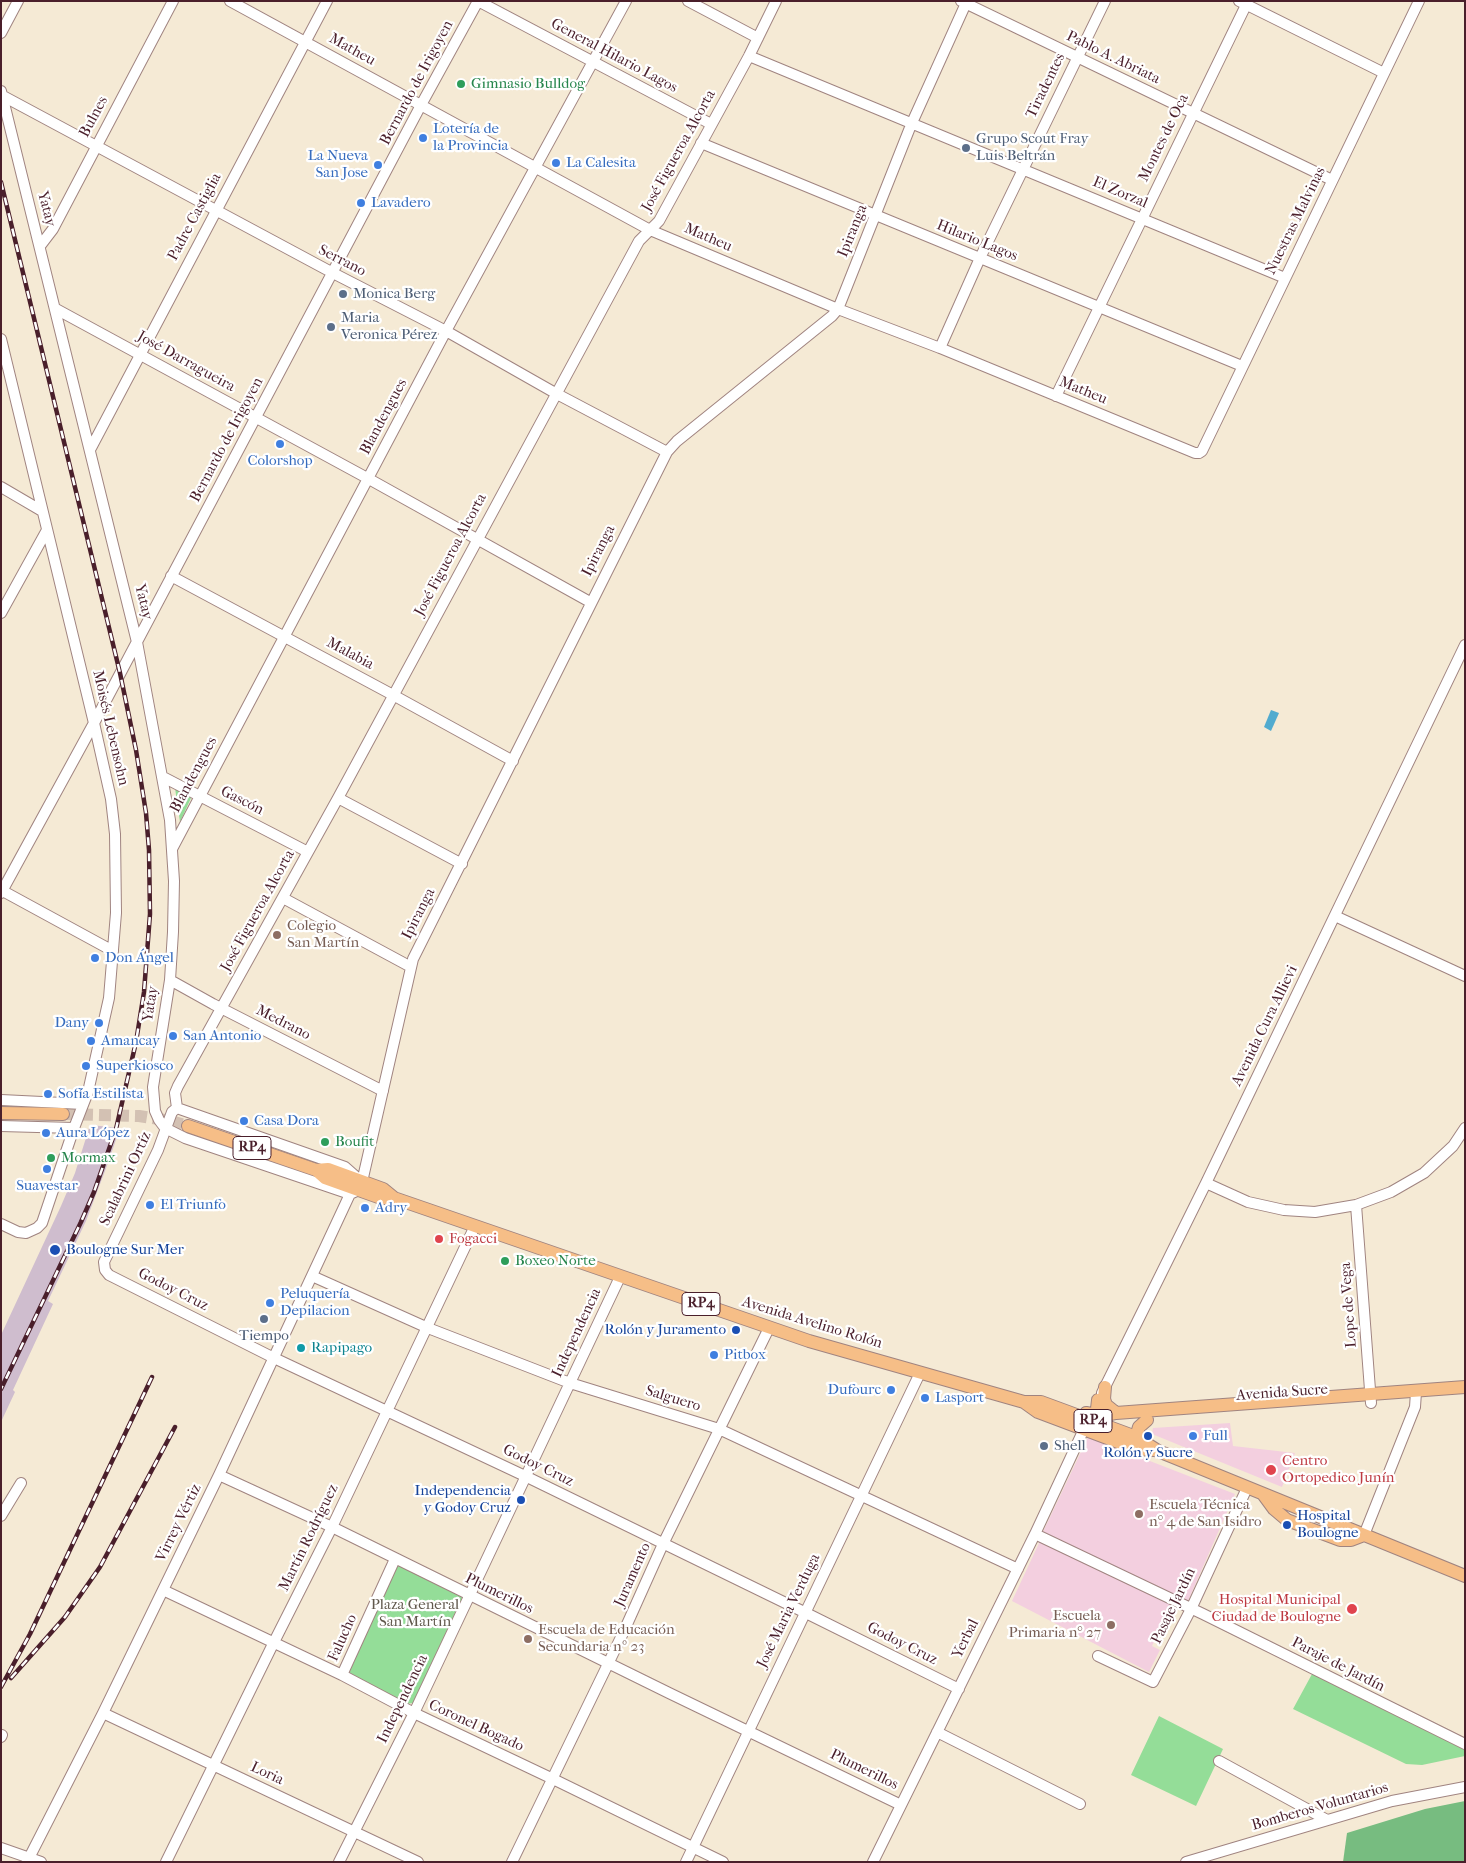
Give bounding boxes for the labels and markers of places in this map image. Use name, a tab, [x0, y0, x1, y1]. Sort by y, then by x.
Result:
place label: Gimnasio Bulldog	[471, 75, 585, 93]
marker: Gimnasio Bulldog	[455, 78, 467, 90]
place label: Lotería de la Provincia	[433, 120, 509, 155]
place label: Grupo Scout Fray Luis Beltrán	[976, 130, 1088, 165]
marker: Lotería de la Provincia	[417, 132, 429, 144]
marker: Grupo Scout Fray Luis Beltrán	[960, 142, 972, 154]
place label: La Nueva San Jose	[308, 147, 368, 182]
place label: La Calesita	[566, 154, 636, 172]
marker: La Calesita	[550, 157, 562, 169]
marker: La Nueva San Jose	[372, 159, 384, 171]
place label: Lavadero	[371, 194, 431, 212]
marker: Lavadero	[355, 197, 367, 209]
place label: Monica Berg	[353, 285, 435, 303]
marker: Monica Berg	[337, 288, 349, 300]
place label: Maria Veronica Pérez	[341, 309, 437, 344]
marker: Maria Veronica Pérez	[325, 321, 337, 333]
marker: Colorshop	[274, 438, 286, 450]
place label: Colorshop	[247, 452, 313, 470]
place label: Colegio San Martín	[287, 917, 359, 952]
marker: Colegio San Martín	[271, 929, 283, 941]
place label: Don Ángel	[105, 949, 174, 967]
marker: Don Ángel	[89, 952, 101, 964]
place label: Dany	[54, 1014, 89, 1032]
marker: Dany	[93, 1017, 105, 1029]
place label: San Antonio	[183, 1027, 261, 1045]
marker: San Antonio	[167, 1030, 179, 1042]
place label: Amancay	[101, 1032, 160, 1050]
marker: Amancay	[85, 1035, 97, 1047]
place label: Superkiosco	[96, 1057, 173, 1075]
marker: Superkiosco	[80, 1060, 92, 1072]
place label: Sofía Estilista	[58, 1085, 144, 1103]
marker: Sofía Estilista	[42, 1088, 54, 1100]
place label: Casa Dora	[254, 1112, 319, 1130]
marker: Casa Dora	[238, 1115, 250, 1127]
place label: Aura López	[56, 1124, 130, 1142]
marker: Aura López	[40, 1127, 52, 1139]
place label: Boufit	[335, 1133, 374, 1151]
marker: Boufit	[319, 1136, 331, 1148]
place label: Mormax	[61, 1149, 116, 1167]
marker: Mormax	[45, 1152, 57, 1164]
marker: Suavestar	[41, 1163, 53, 1175]
place label: Suavestar	[16, 1177, 78, 1195]
place label: El Triunfo	[160, 1196, 226, 1214]
marker: El Triunfo	[144, 1199, 156, 1211]
place label: Adry	[375, 1199, 407, 1217]
marker: Adry	[359, 1202, 371, 1214]
place label: Fogacci	[449, 1230, 497, 1248]
marker: Fogacci	[433, 1233, 445, 1245]
place label: Boulogne Sur Mer	[66, 1241, 184, 1259]
marker: Boulogne Sur Mer	[48, 1243, 62, 1257]
place label: Boxeo Norte	[515, 1252, 596, 1270]
marker: Boxeo Norte	[499, 1255, 511, 1267]
place label: Peluquería Depilacion	[280, 1285, 350, 1320]
marker: Peluquería Depilacion	[264, 1297, 276, 1309]
marker: Tiempo	[258, 1313, 270, 1325]
place label: Rolón y Juramento	[605, 1321, 726, 1339]
marker: Rolón y Juramento	[730, 1324, 742, 1336]
place label: Tiempo	[239, 1327, 289, 1345]
place label: Rapipago	[311, 1339, 372, 1357]
marker: Rapipago	[295, 1342, 307, 1354]
place label: Pitbox	[724, 1346, 766, 1364]
marker: Pitbox	[708, 1349, 720, 1361]
place label: Dufourc	[827, 1381, 881, 1399]
marker: Dufourc	[885, 1384, 897, 1396]
place label: Lasport	[935, 1389, 984, 1407]
marker: Lasport	[919, 1392, 931, 1404]
place label: Full	[1203, 1427, 1228, 1445]
marker: Rolón y Sucre	[1142, 1430, 1154, 1442]
marker: Full	[1187, 1430, 1199, 1442]
place label: Shell	[1054, 1437, 1086, 1455]
marker: Shell	[1038, 1440, 1050, 1452]
place label: Rolón y Sucre	[1103, 1444, 1193, 1462]
place label: Centro Ortopedico Junín	[1282, 1452, 1395, 1487]
marker: Centro Ortopedico Junín	[1264, 1463, 1278, 1477]
place label: Independencia y Godoy Cruz	[415, 1482, 511, 1517]
marker: Independencia y Godoy Cruz	[515, 1494, 527, 1506]
place label: Escuela Técnica n° 4 de San Isidro	[1149, 1496, 1262, 1531]
place label: Hospital Boulogne	[1297, 1507, 1359, 1542]
marker: Escuela Técnica n° 4 de San Isidro	[1133, 1508, 1145, 1520]
marker: Hospital Boulogne	[1281, 1519, 1293, 1531]
place label: Hospital Municipal Ciudad de Boulogne	[1211, 1591, 1341, 1626]
marker: Hospital Municipal Ciudad de Boulogne	[1345, 1602, 1359, 1616]
place label: Escuela Primaria n° 27	[1008, 1607, 1101, 1642]
marker: Escuela Primaria n° 27	[1105, 1619, 1117, 1631]
place label: Escuela de Educación Secundaria nº 23	[538, 1621, 675, 1656]
marker: Escuela de Educación Secundaria nº 23	[522, 1633, 534, 1645]

